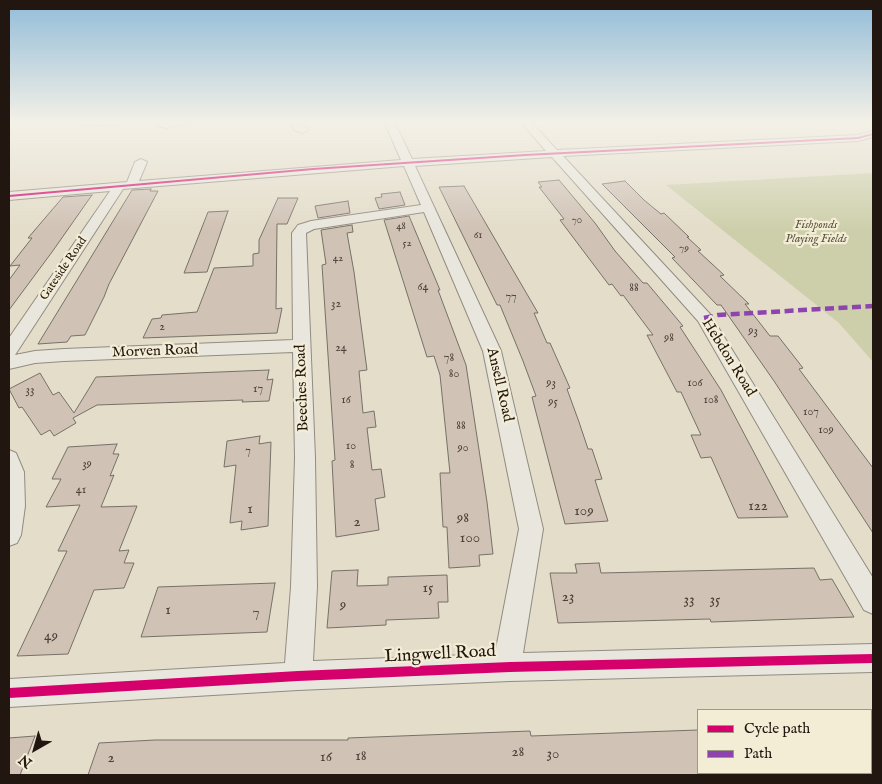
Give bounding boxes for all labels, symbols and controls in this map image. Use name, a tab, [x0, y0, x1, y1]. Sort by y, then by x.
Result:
house number: 70	[572, 214, 582, 228]
park label: Fishponds Playing Fields	[785, 219, 847, 247]
house number: 48	[396, 220, 406, 234]
house number: 61	[474, 229, 482, 243]
street label: Gateside Road	[38, 235, 90, 303]
house number: 52	[402, 237, 412, 251]
house number: 79	[679, 242, 689, 256]
house number: 42	[333, 252, 343, 266]
house number: 64	[418, 281, 428, 295]
house number: 88	[629, 282, 639, 296]
house number: 77	[505, 291, 517, 305]
house number: 32	[331, 298, 341, 312]
street label: Hebdon Road	[697, 316, 759, 400]
house number: 2	[159, 321, 165, 335]
house number: 93	[748, 325, 758, 339]
house number: 98	[664, 332, 674, 346]
street label: Morven Road	[112, 342, 198, 362]
house number: 24	[335, 342, 347, 356]
street label: Beeches Road	[292, 344, 314, 432]
street label: Ansell Road	[482, 346, 516, 424]
house number: 78	[444, 352, 454, 366]
house number: 80	[449, 368, 459, 382]
house number: 93	[546, 377, 556, 391]
house number: 106	[687, 377, 703, 391]
house number: 17	[253, 383, 263, 397]
house number: 33	[26, 384, 34, 398]
house number: 16	[341, 394, 351, 408]
house number: 108	[703, 394, 719, 408]
house number: 95	[548, 396, 558, 410]
house number: 107	[803, 406, 819, 420]
house number: 88	[456, 420, 466, 434]
house number: 109	[818, 424, 834, 438]
house number: 10	[346, 440, 356, 454]
house number: 90	[457, 442, 469, 456]
house number: 7	[245, 445, 251, 459]
house number: 39	[82, 458, 92, 472]
house number: 8	[350, 459, 354, 473]
house number: 41	[76, 484, 86, 498]
house number: 122	[748, 498, 768, 516]
house number: 1	[247, 501, 253, 519]
house number: 109	[574, 503, 594, 521]
house number: 98	[457, 510, 469, 528]
house number: 2	[353, 514, 361, 532]
house number: 100	[460, 530, 480, 548]
house number: 15	[422, 580, 434, 598]
house number: 23	[562, 589, 574, 607]
house number: 33	[683, 592, 695, 610]
house number: 35	[709, 592, 721, 610]
house number: 9	[340, 597, 346, 615]
house number: 1	[165, 602, 171, 620]
house number: 7	[252, 604, 260, 622]
house number: 49	[44, 628, 58, 646]
street label: Lingwell Road	[384, 641, 496, 669]
legend	[697, 709, 872, 774]
text: Cycle path	[744, 719, 810, 738]
north arrow	[10, 724, 60, 774]
house number: 28	[512, 744, 524, 762]
text: Path	[744, 744, 772, 763]
house number: 30	[547, 746, 559, 764]
house number: 18	[355, 748, 367, 766]
house number: 16	[320, 749, 332, 767]
text: N	[15, 750, 36, 772]
house number: 2	[107, 750, 115, 768]

